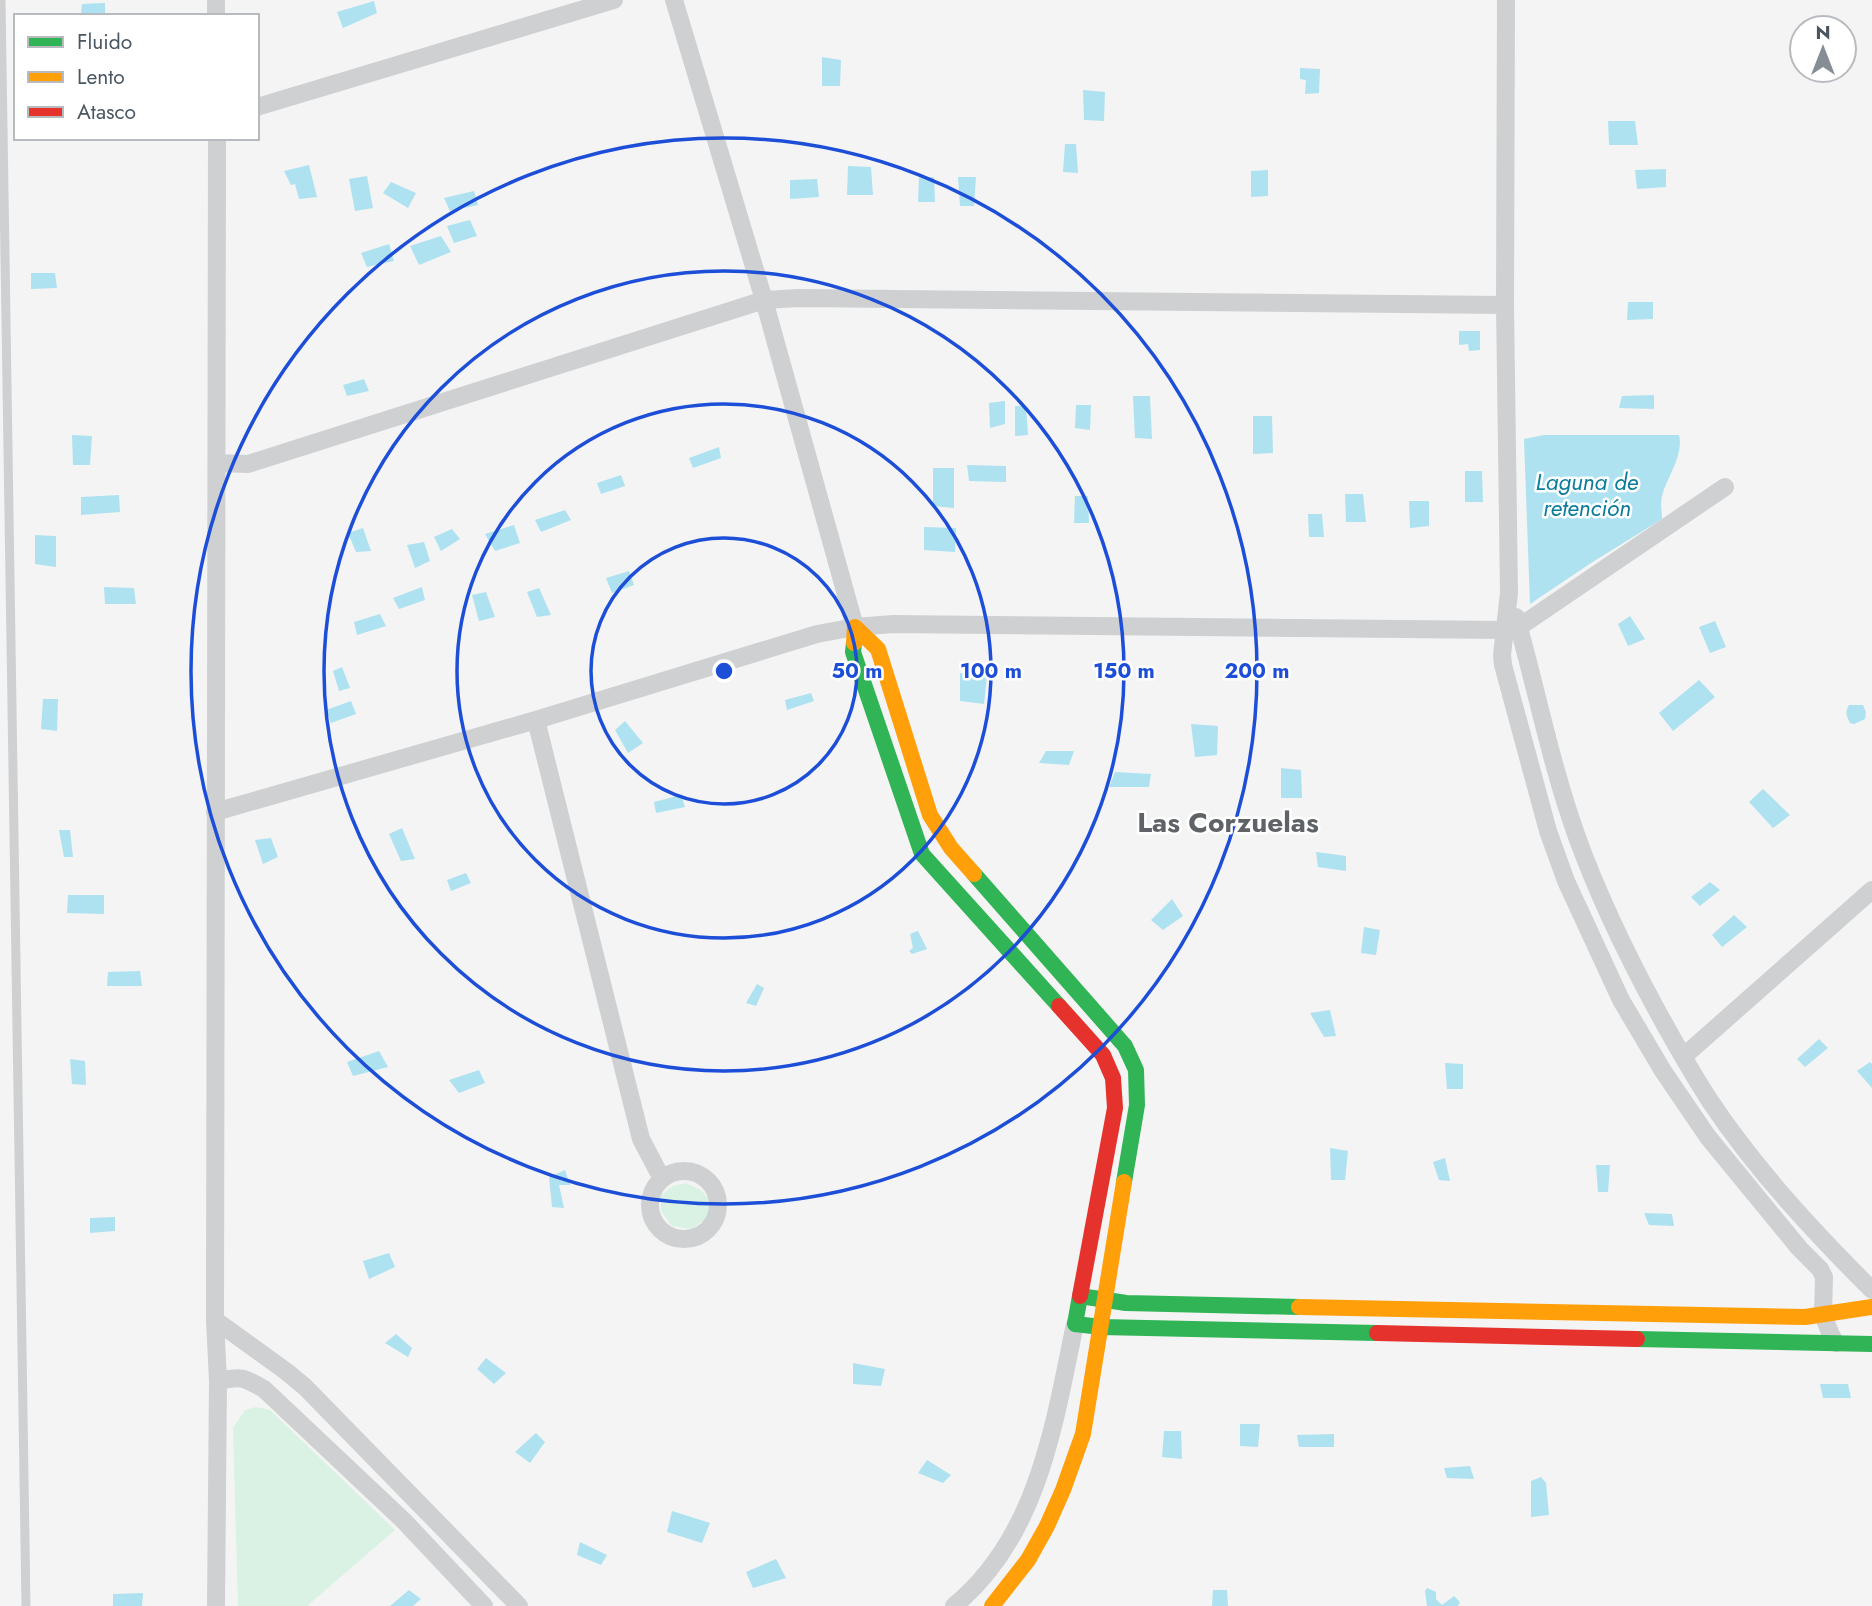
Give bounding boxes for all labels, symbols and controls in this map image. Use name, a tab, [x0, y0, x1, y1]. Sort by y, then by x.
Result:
legend	[14, 14, 259, 140]
north arrow	[1788, 14, 1858, 84]
text: N	[1815, 19, 1831, 46]
text: Fluido	[77, 27, 132, 57]
text: Lento	[77, 62, 125, 92]
text: Atasco	[77, 97, 136, 127]
water label: Laguna de retención	[1536, 465, 1639, 525]
text: 50 m	[832, 656, 882, 686]
text: 100 m	[960, 656, 1022, 686]
text: 150 m	[1093, 656, 1155, 686]
text: 200 m	[1224, 656, 1290, 686]
centre of rings	[712, 659, 736, 683]
district label: Las Corzuelas	[1137, 802, 1319, 843]

